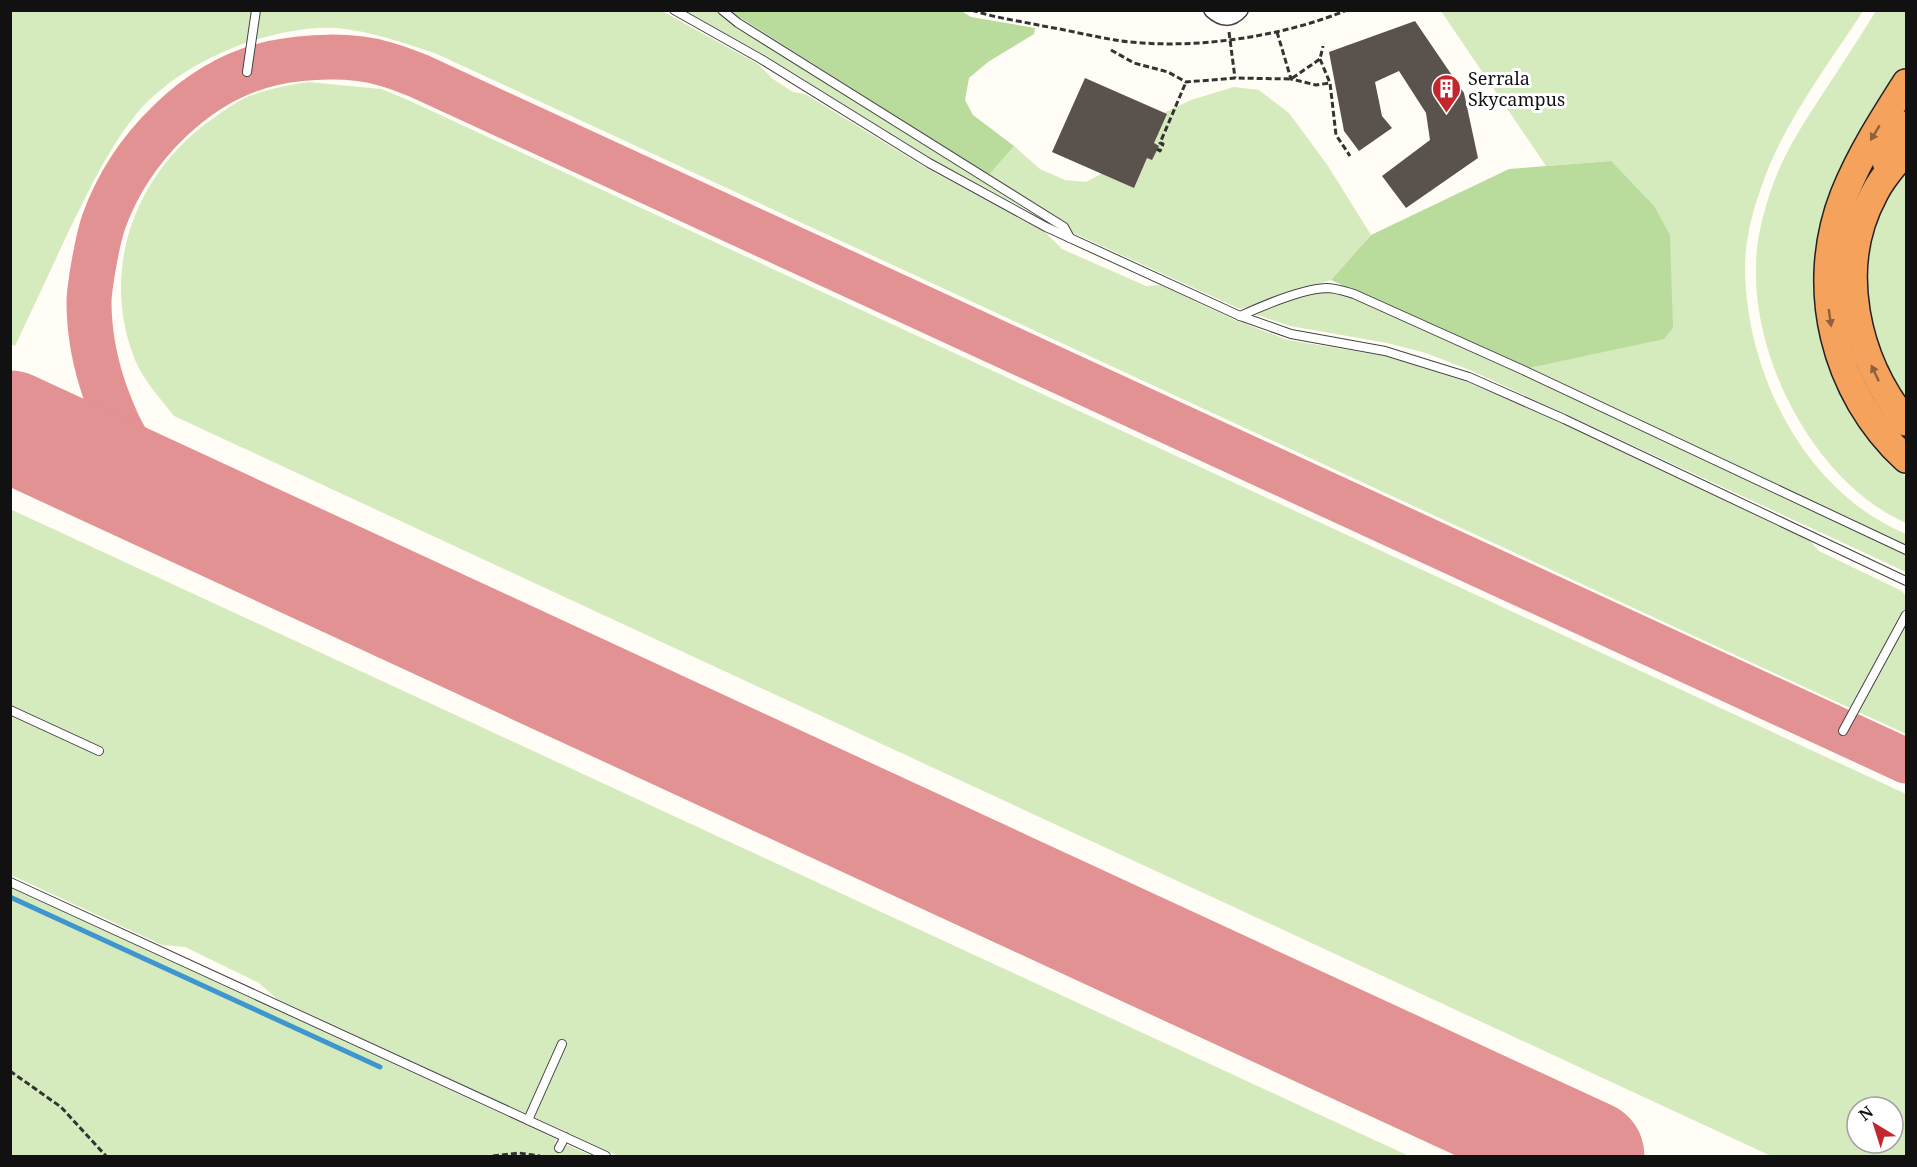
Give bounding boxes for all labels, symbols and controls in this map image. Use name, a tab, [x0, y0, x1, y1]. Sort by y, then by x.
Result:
place label: Serrala Skycampus	[1468, 66, 1565, 111]
building icon: Serrala Skycampus	[1431, 72, 1463, 114]
one-way arrow	[1870, 125, 1880, 142]
one-way arrow	[1826, 308, 1835, 327]
one-way arrow	[1870, 365, 1879, 382]
north arrow	[1845, 1095, 1905, 1155]
text: N	[1854, 1100, 1878, 1126]

